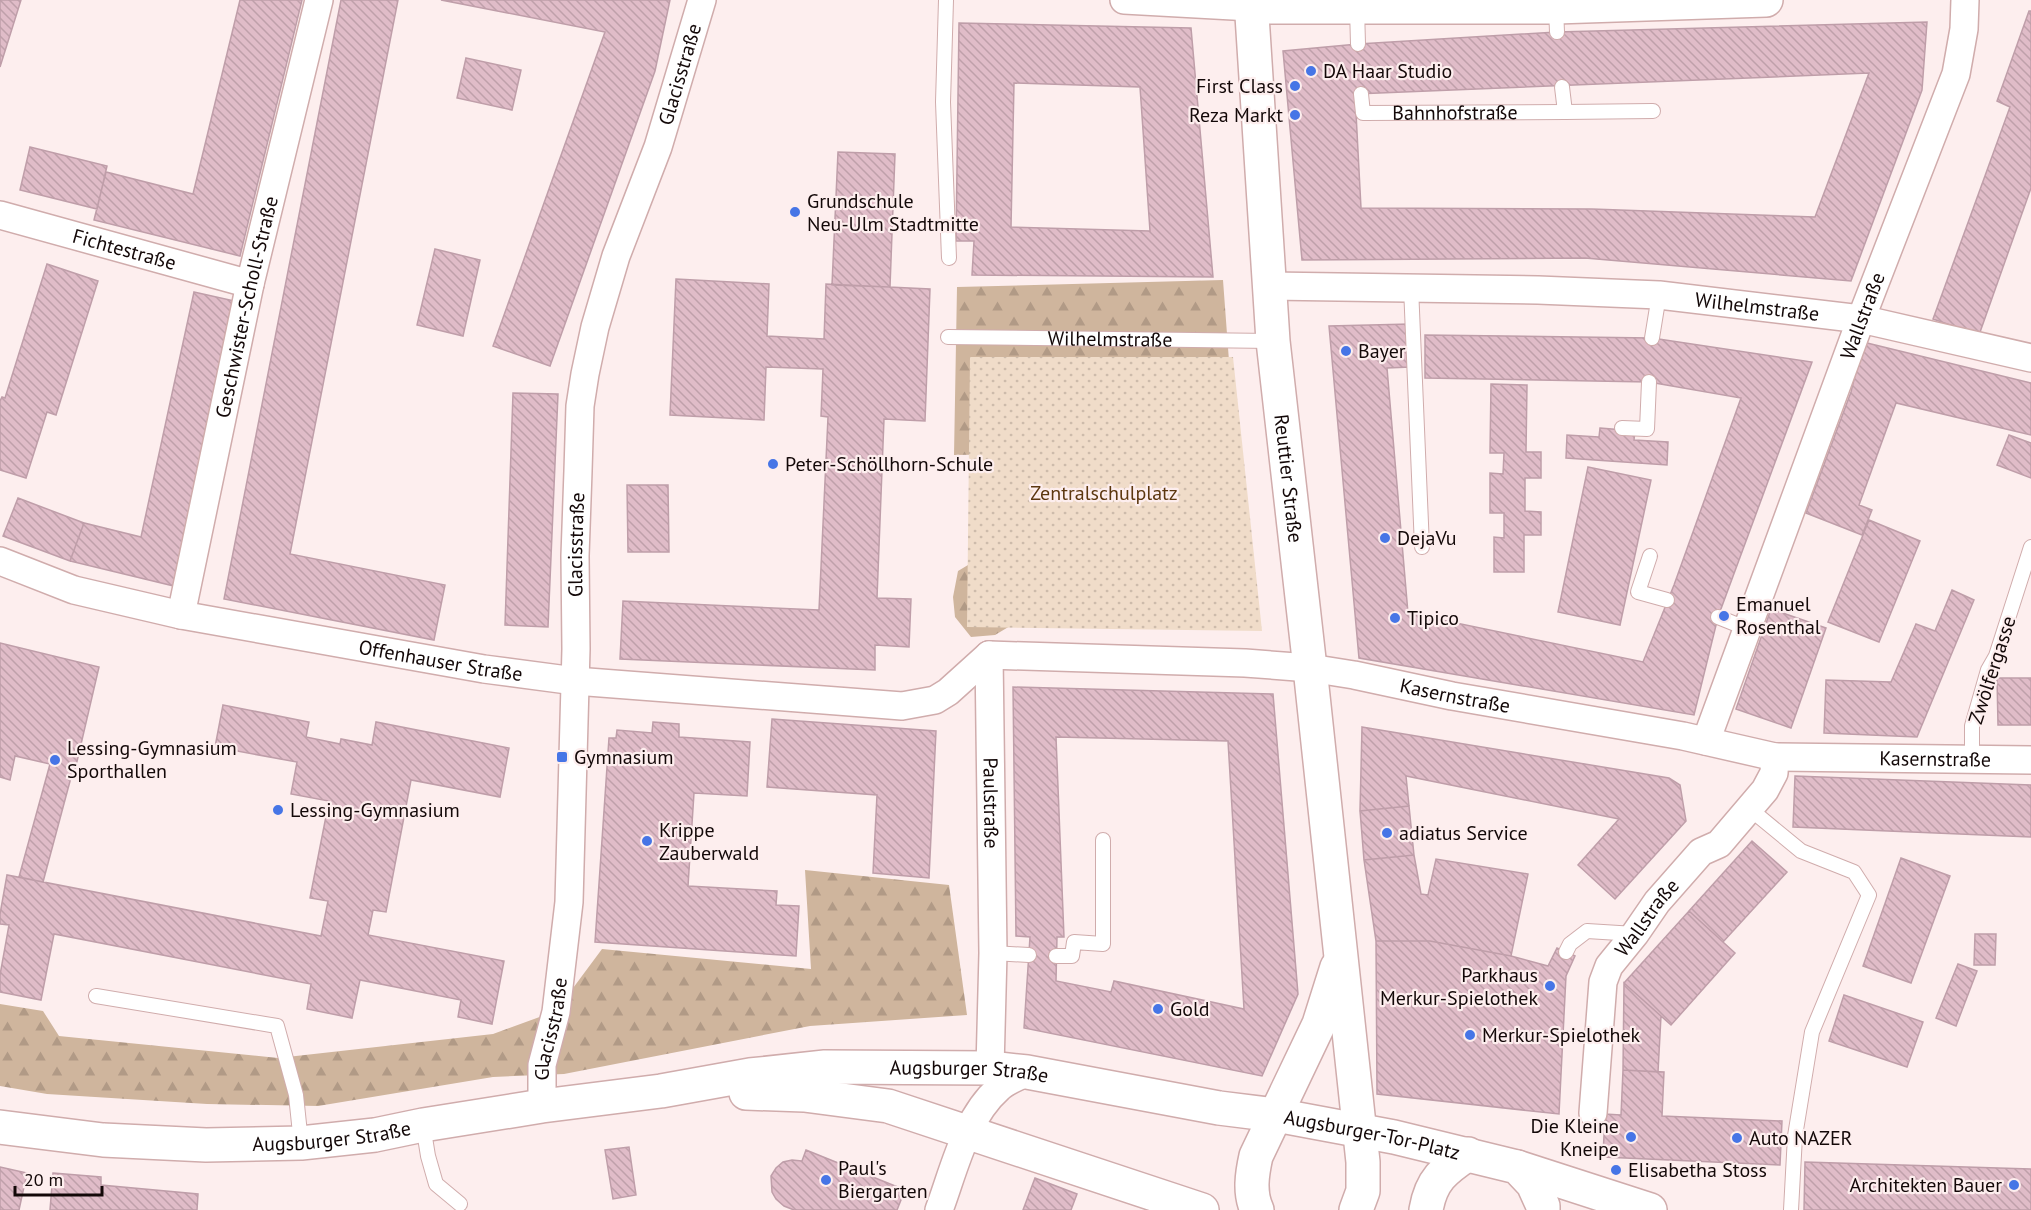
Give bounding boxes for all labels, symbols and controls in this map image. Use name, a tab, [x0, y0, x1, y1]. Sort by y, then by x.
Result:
street label: Glacisstraße	[652, 20, 707, 128]
place label: DA Haar Studio	[1323, 58, 1452, 84]
marker: DA Haar Studio	[1304, 64, 1318, 78]
place label: First Class	[1196, 73, 1283, 99]
marker: First Class	[1288, 79, 1302, 93]
street label: Bahnhofstraße	[1392, 99, 1518, 126]
place label: Reza Markt	[1189, 102, 1283, 128]
marker: Reza Markt	[1288, 108, 1302, 122]
place label: Grundschule Neu-Ulm Stadtmitte	[807, 188, 979, 237]
street label: Geschwister-Scholl-Straße	[209, 193, 284, 420]
marker: Grundschule Neu-Ulm Stadtmitte	[788, 205, 802, 219]
street label: Fichtestraße	[70, 223, 179, 276]
street label: Wallstraße	[1834, 269, 1891, 363]
street label: Wilhelmstraße	[1694, 286, 1821, 327]
street label: Wilhelmstraße	[1047, 325, 1173, 353]
place label: Bayer	[1358, 338, 1406, 364]
marker: Bayer	[1339, 344, 1353, 358]
street label: Reuttier Straße	[1268, 413, 1309, 544]
place label: Peter-Schöllhorn-Schule	[785, 451, 993, 477]
marker: Peter-Schöllhorn-Schule	[766, 457, 780, 471]
park label: Zentralschulplatz	[1030, 480, 1178, 506]
street label: Glacisstraße	[562, 492, 590, 597]
place label: DejaVu	[1397, 525, 1457, 551]
marker: DejaVu	[1378, 531, 1392, 545]
place label: Emanuel Rosenthal	[1736, 591, 1821, 640]
place label: Tipico	[1407, 605, 1459, 631]
marker: Emanuel Rosenthal	[1717, 609, 1731, 623]
marker: Tipico	[1388, 611, 1402, 625]
street label: Zwölfergasse	[1962, 613, 2022, 727]
street label: Offenhauser Straße	[357, 634, 524, 687]
street label: Kasernstraße	[1398, 672, 1512, 719]
place label: Lessing-Gymnasium Sporthallen	[67, 735, 237, 784]
place label: Gymnasium	[574, 744, 673, 770]
street label: Kasernstraße	[1879, 745, 1991, 773]
marker: Gymnasium	[555, 750, 569, 764]
marker: Lessing-Gymnasium Sporthallen	[48, 753, 62, 767]
street label: Paulstraße	[977, 757, 1005, 849]
place label: Lessing-Gymnasium	[290, 797, 460, 823]
marker: Lessing-Gymnasium	[271, 803, 285, 817]
place label: Krippe Zauberwald	[659, 817, 759, 866]
place label: adiatus Service	[1399, 820, 1528, 846]
marker: adiatus Service	[1380, 826, 1394, 840]
marker: Krippe Zauberwald	[640, 834, 654, 848]
street label: Wallstraße	[1609, 873, 1685, 962]
place label: Parkhaus Merkur-Spielothek	[1380, 962, 1538, 1011]
street label: Glacisstraße	[529, 976, 573, 1080]
marker: Parkhaus Merkur-Spielothek	[1543, 979, 1557, 993]
place label: Gold	[1170, 996, 1210, 1022]
marker: Gold	[1151, 1002, 1165, 1016]
place label: Merkur-Spielothek	[1482, 1022, 1641, 1048]
marker: Merkur-Spielothek	[1463, 1028, 1477, 1042]
street label: Augsburger Straße	[890, 1054, 1051, 1089]
street label: Augsburger-Tor-Platz	[1282, 1104, 1463, 1166]
place label: Die Kleine Kneipe	[1530, 1113, 1619, 1162]
street label: Augsburger Straße	[252, 1115, 413, 1157]
place label: Auto NAZER	[1749, 1125, 1853, 1151]
marker: Die Kleine Kneipe	[1624, 1130, 1638, 1144]
marker: Auto NAZER	[1730, 1131, 1744, 1145]
place label: Paul's Biergarten	[838, 1155, 928, 1204]
place label: Elisabetha Stoss	[1628, 1157, 1767, 1183]
scale bar	[15, 1159, 102, 1197]
marker: Elisabetha Stoss	[1609, 1163, 1623, 1177]
text: 20 m	[24, 1168, 63, 1191]
place label: Architekten Bauer	[1850, 1172, 2002, 1198]
marker: Paul's Biergarten	[819, 1173, 833, 1187]
marker: Architekten Bauer	[2007, 1178, 2021, 1192]

